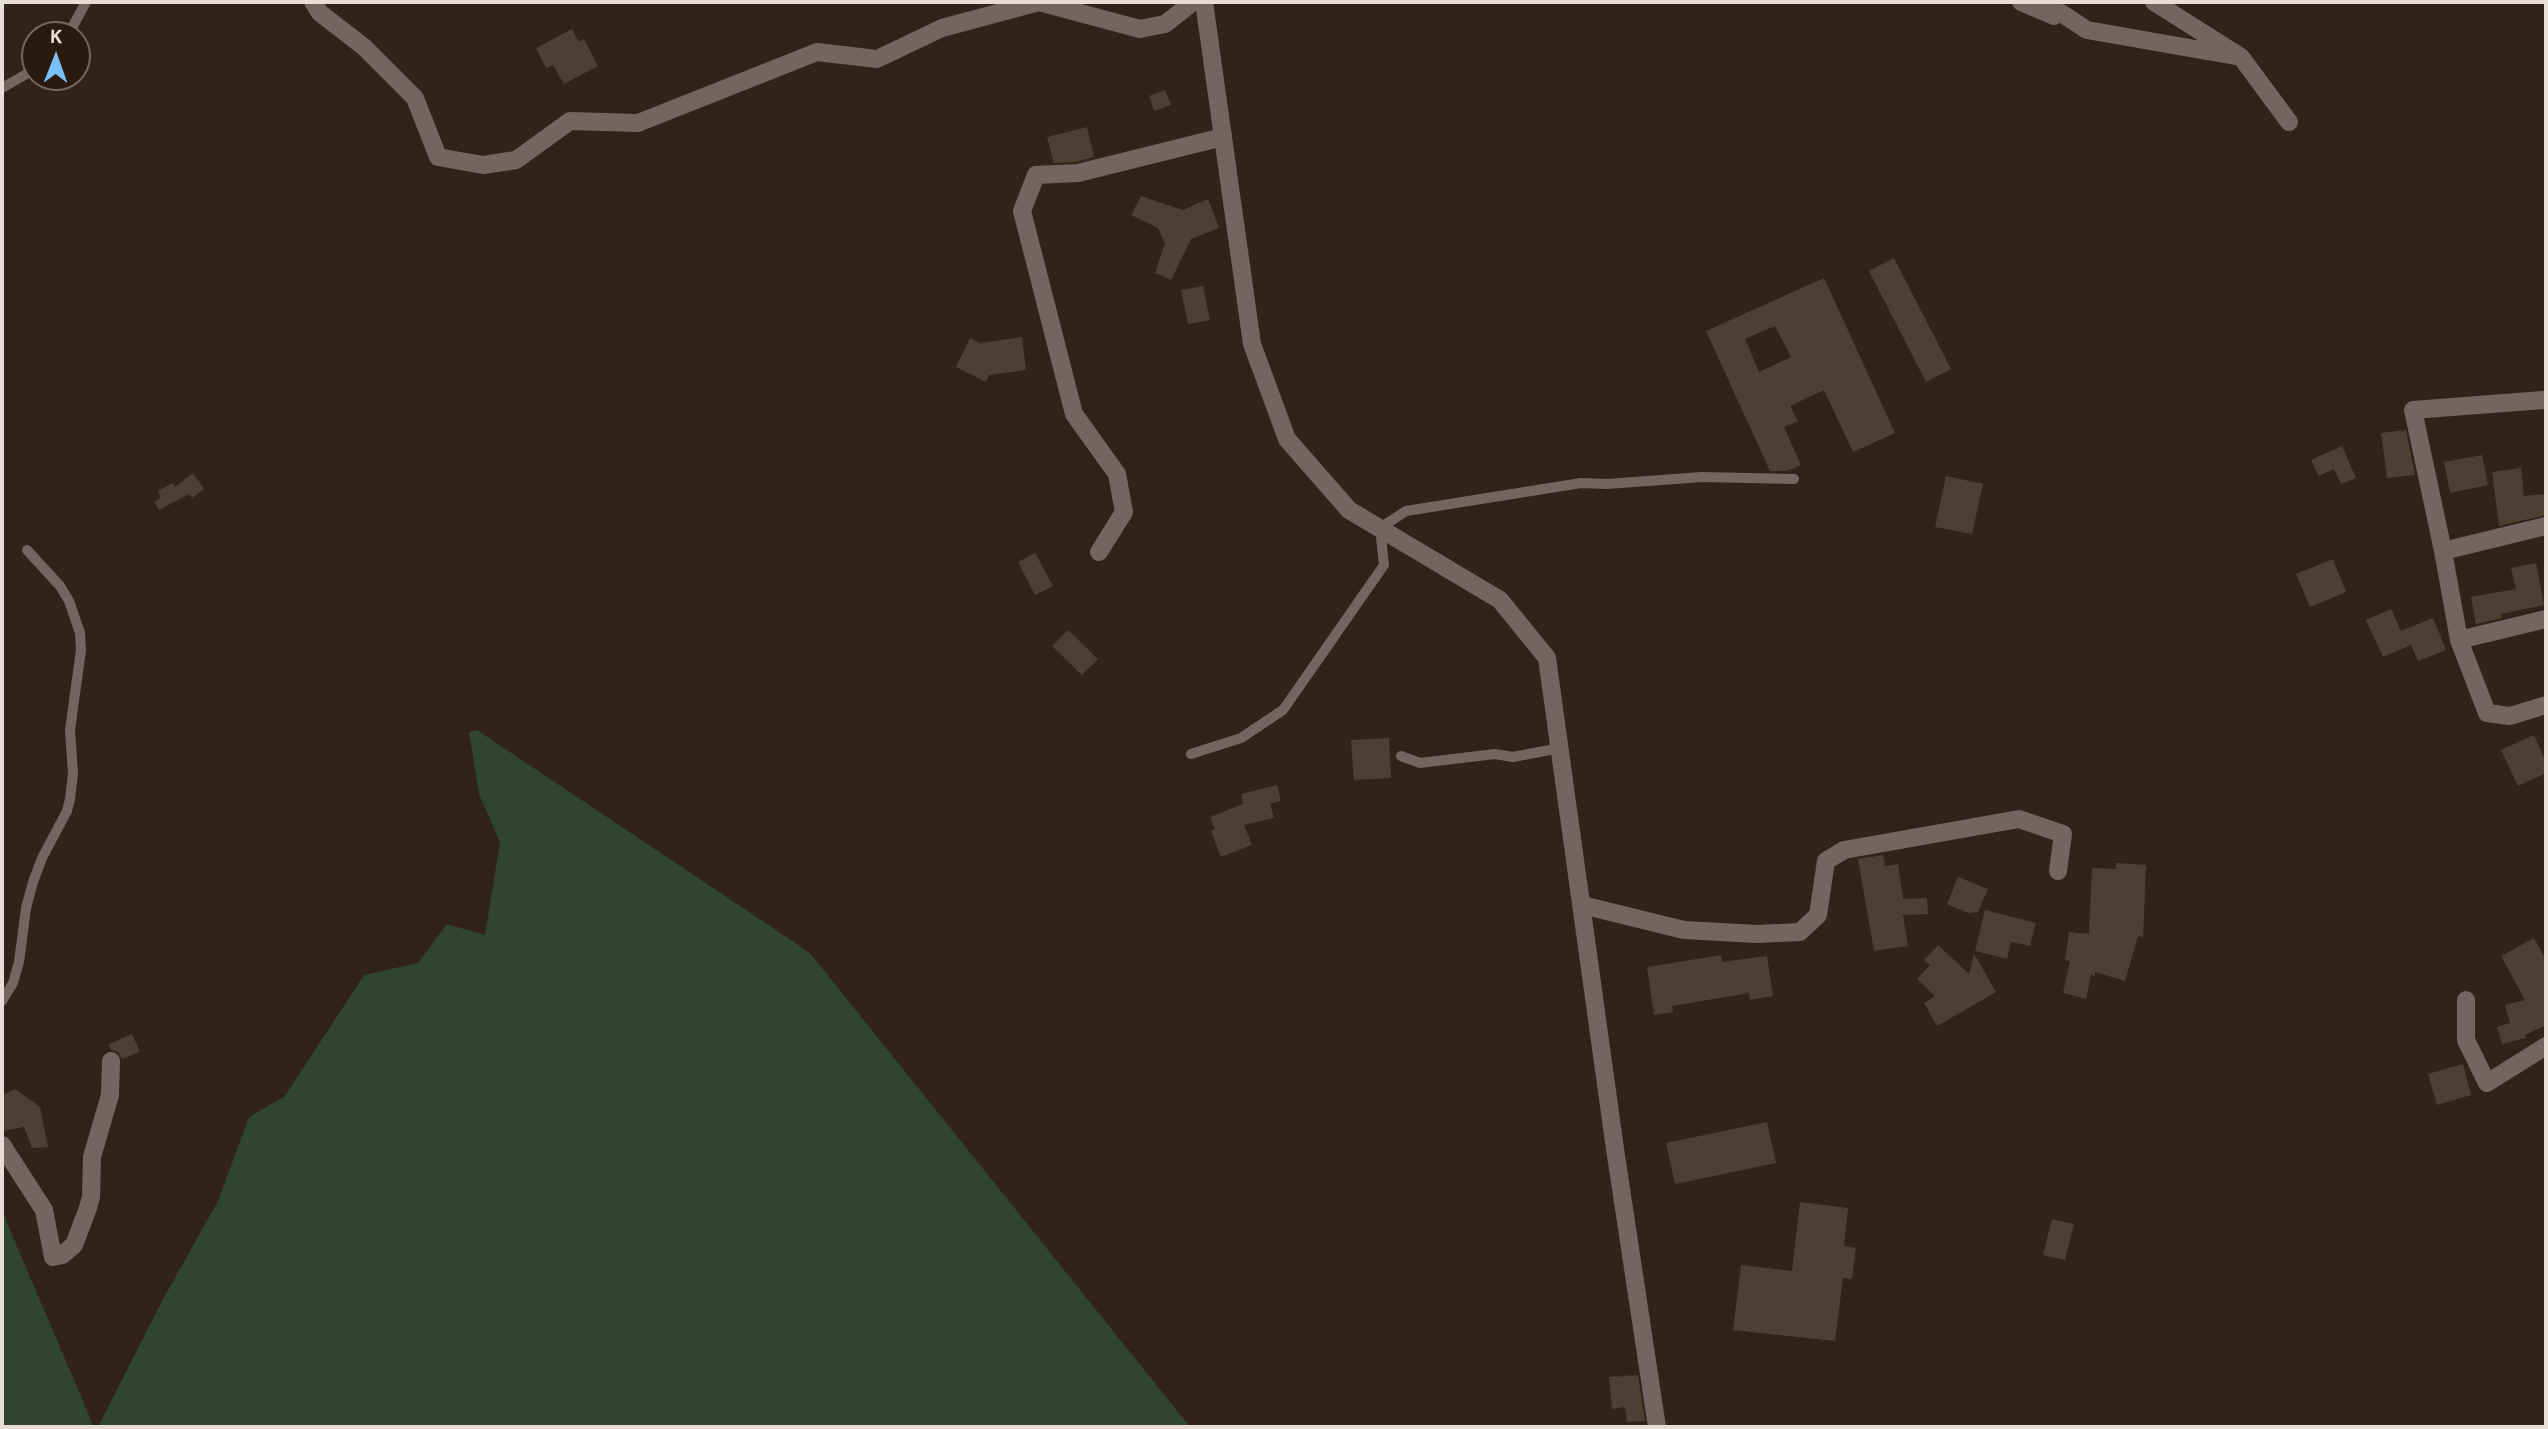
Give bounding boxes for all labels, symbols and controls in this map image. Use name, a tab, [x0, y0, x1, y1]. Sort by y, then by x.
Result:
north arrow	[21, 21, 91, 91]
text: K	[50, 24, 63, 49]

